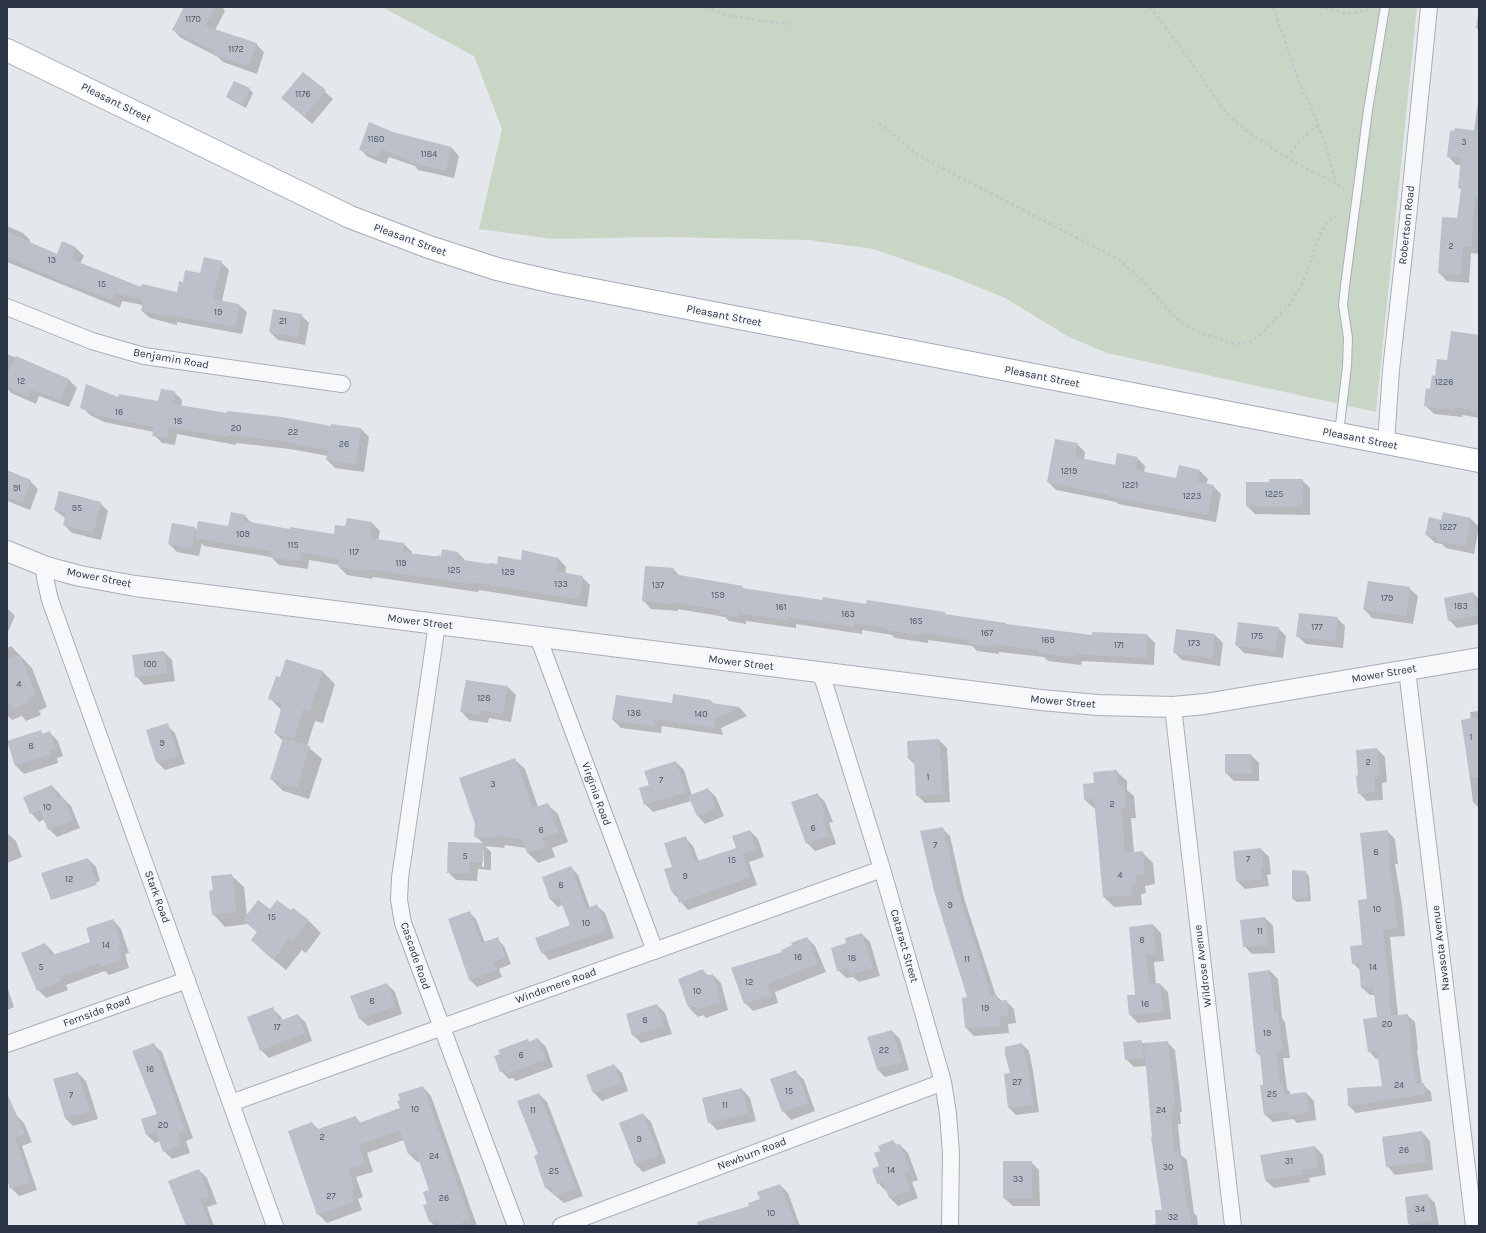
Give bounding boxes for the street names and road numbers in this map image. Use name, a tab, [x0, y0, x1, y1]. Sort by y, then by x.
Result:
street label: Pleasant Street	[79, 80, 153, 126]
street label: Robertson Road	[1396, 185, 1418, 265]
street label: Pleasant Street	[372, 221, 448, 259]
street label: Pleasant Street	[685, 302, 763, 330]
street label: Benjamin Road	[132, 346, 210, 372]
street label: Pleasant Street	[1003, 363, 1081, 391]
street label: Pleasant Street	[1321, 425, 1399, 453]
street label: Mower Street	[65, 565, 133, 591]
street label: Mower Street	[387, 611, 453, 633]
street label: Mower Street	[708, 652, 774, 674]
street label: Mower Street	[1350, 662, 1418, 686]
street label: Mower Street	[1030, 693, 1096, 711]
street label: Virginia Road	[578, 760, 614, 828]
street label: Stark Road	[141, 869, 173, 925]
street label: Navasota Avenue	[1429, 905, 1453, 991]
street label: Cataract Street	[887, 908, 921, 984]
street label: Cascade Road	[397, 921, 433, 991]
street label: Wildrose Avenue	[1191, 924, 1215, 1008]
street label: Windemere Road	[514, 965, 598, 1007]
street label: Fernside Road	[61, 994, 133, 1030]
street label: Newburn Road	[716, 1135, 788, 1173]

